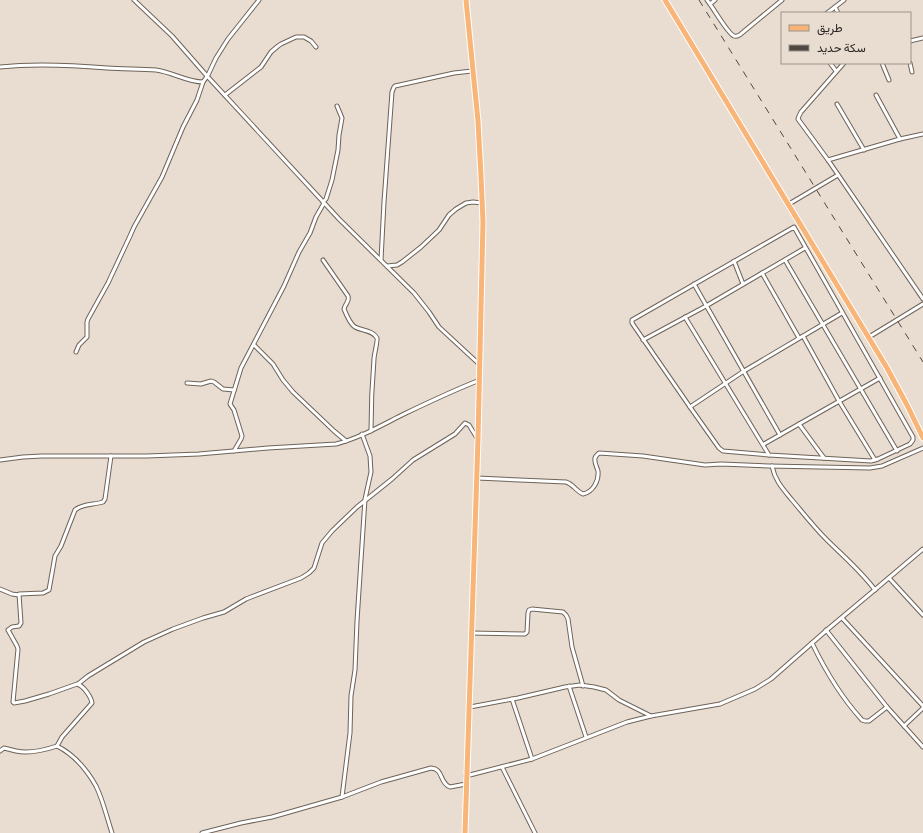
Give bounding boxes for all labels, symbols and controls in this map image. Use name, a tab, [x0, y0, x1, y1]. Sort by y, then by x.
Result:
legend	[781, 12, 911, 64]
text: طريق	[817, 21, 843, 36]
text: سكة حديد	[817, 41, 866, 55]

